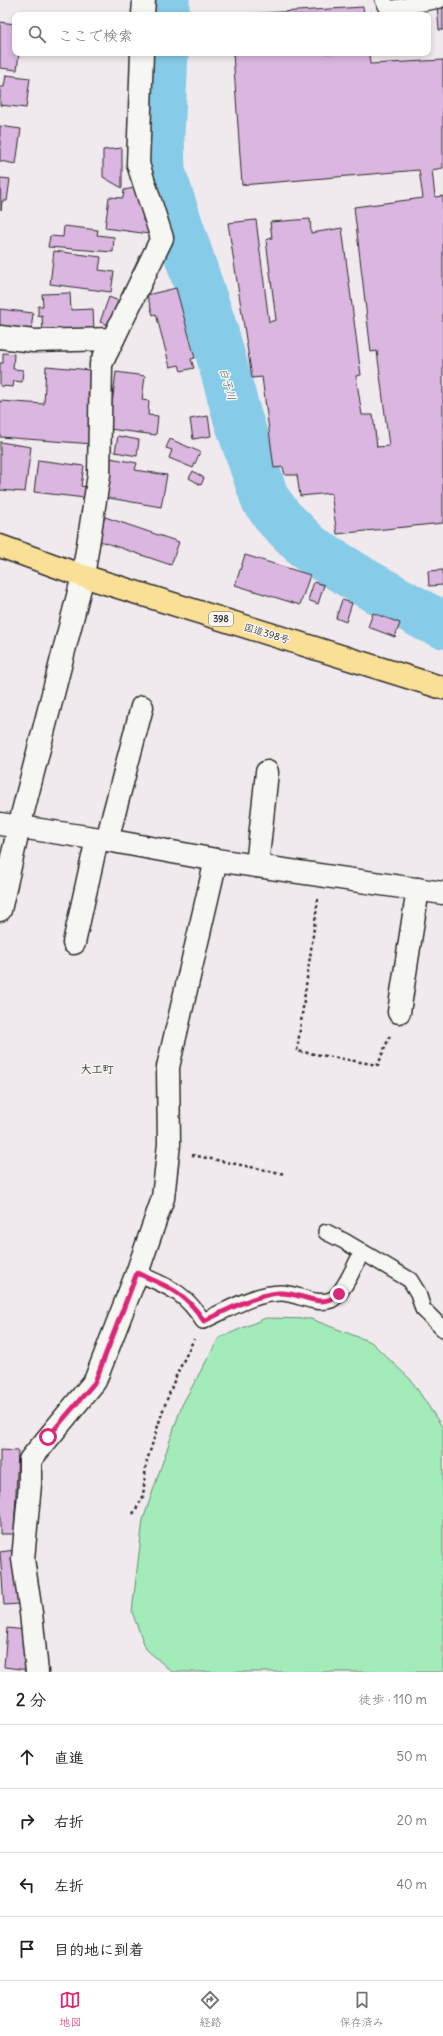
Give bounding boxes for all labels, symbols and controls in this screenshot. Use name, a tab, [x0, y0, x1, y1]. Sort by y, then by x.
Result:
search box	[12, 12, 431, 56]
icon: search	[26, 23, 48, 45]
text: ここで検索	[58, 26, 133, 45]
water label: 白子川	[217, 366, 239, 402]
road number: 398	[209, 612, 233, 626]
street label: 国道398号	[242, 620, 291, 647]
district label: 大工町	[81, 1062, 114, 1076]
route end	[330, 1285, 348, 1303]
route start	[39, 1428, 57, 1446]
text: 2 分	[16, 1689, 46, 1711]
text: 徒歩 · 110 m	[359, 1691, 427, 1708]
icon: ahead	[16, 1746, 38, 1768]
text: 直進	[54, 1748, 84, 1767]
text: 50 m	[396, 1748, 427, 1765]
icon: right	[16, 1810, 38, 1832]
text: 右折	[54, 1812, 84, 1831]
text: 20 m	[397, 1812, 427, 1829]
icon: left	[16, 1874, 38, 1896]
text: 左折	[54, 1876, 84, 1895]
text: 40 m	[396, 1876, 427, 1893]
icon: arrive	[16, 1938, 38, 1960]
text: 目的地に到着	[54, 1940, 144, 1959]
tab: 地図	[59, 1989, 81, 2029]
tab: 経路	[199, 1989, 221, 2029]
tab: 保存済み	[340, 1989, 384, 2029]

